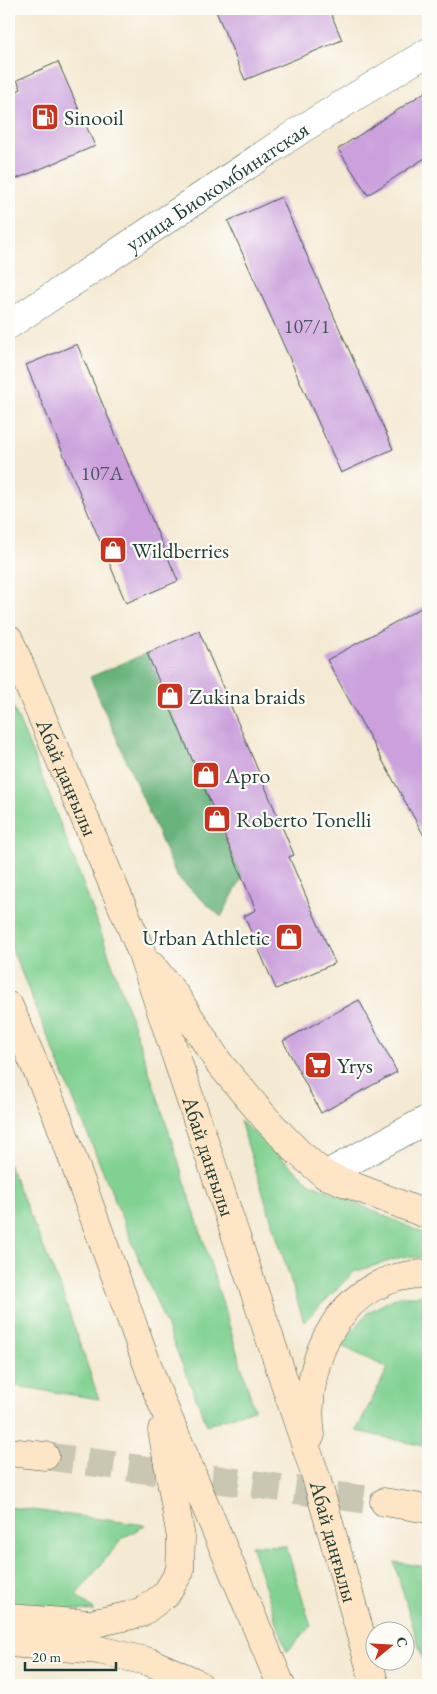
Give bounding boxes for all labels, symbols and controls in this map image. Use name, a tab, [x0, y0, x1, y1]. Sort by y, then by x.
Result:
fuel station icon: Sinooil	[30, 102, 60, 132]
place label: Sinooil	[64, 103, 124, 132]
street label: улица Биокомбинатская	[120, 114, 314, 258]
house number: 107/1	[284, 313, 330, 339]
house number: 107А	[81, 460, 123, 486]
shop icon: Wildberries	[98, 535, 128, 565]
place label: Wildberries	[132, 536, 229, 565]
shop icon: Zukina braids	[155, 681, 185, 711]
place label: Zukina braids	[189, 682, 305, 711]
street label: Абай даңғылы	[29, 713, 105, 840]
shop icon: Арго	[191, 760, 221, 790]
place label: Арго	[224, 761, 270, 790]
shop icon: Roberto Tonelli	[202, 804, 232, 834]
place label: Roberto Tonelli	[236, 805, 372, 834]
shop icon: Urban Athletic	[274, 922, 304, 952]
place label: Urban Athletic	[142, 923, 270, 952]
supermarket icon: Yrys	[303, 1050, 333, 1080]
place label: Yrys	[337, 1051, 373, 1080]
street label: Абай даңғылы	[175, 1091, 243, 1220]
street label: Абай даңғылы	[303, 1476, 365, 1605]
north arrow	[364, 1622, 414, 1672]
text: С	[392, 1634, 412, 1650]
scale bar	[25, 1639, 116, 1671]
text: 20 m	[32, 1647, 61, 1666]

